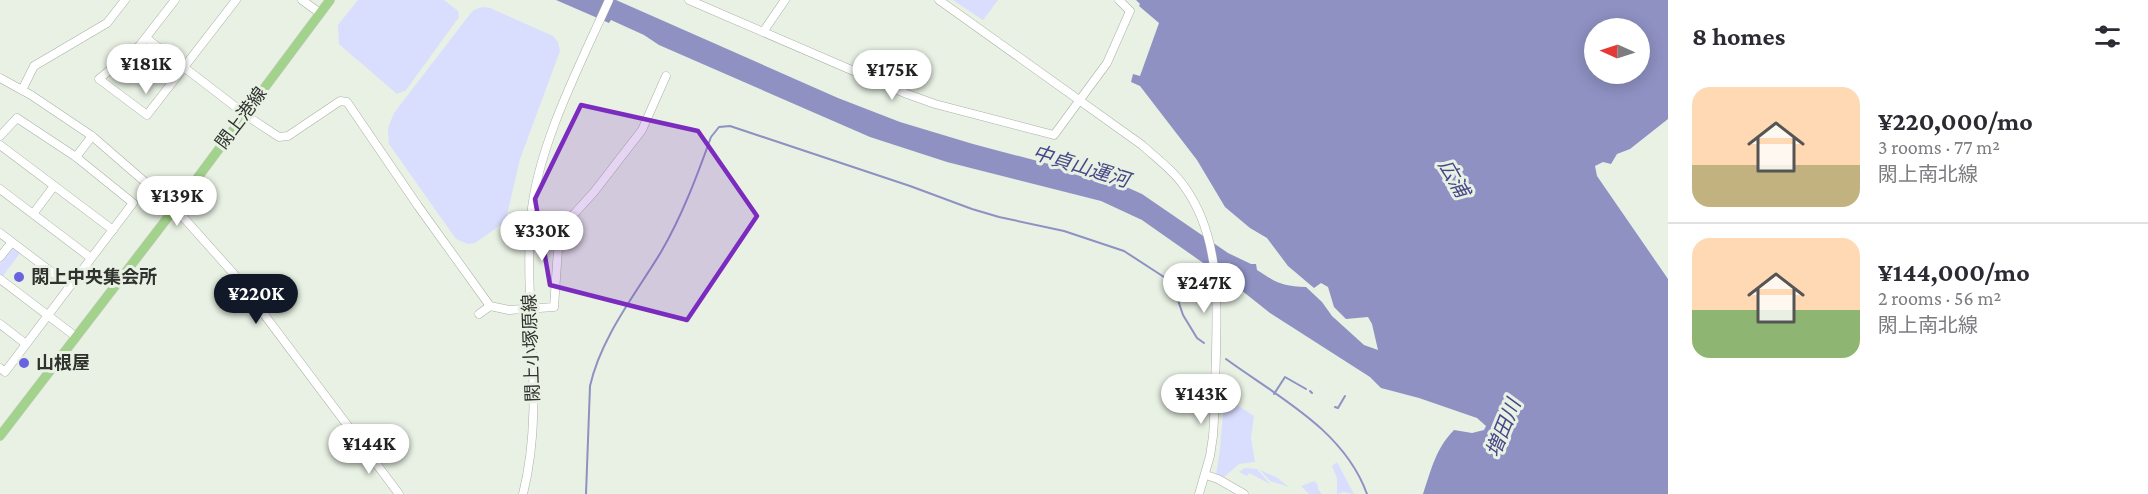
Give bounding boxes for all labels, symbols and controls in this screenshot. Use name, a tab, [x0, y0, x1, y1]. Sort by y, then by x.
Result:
north arrow	[1584, 18, 1650, 84]
map controls	[1584, 18, 1650, 84]
icon: filters	[2091, 20, 2124, 53]
text: 8 homes	[1692, 22, 1785, 51]
pin: ¥181K	[104, 44, 188, 95]
pin: ¥175K	[850, 50, 934, 101]
text: ¥181K	[121, 52, 171, 74]
text: ¥175K	[867, 58, 917, 80]
street label: 閖上港線	[211, 83, 271, 153]
text: ¥220,000/mo	[1878, 107, 2033, 136]
icon: home	[1740, 111, 1812, 183]
text: 3 rooms · 77 m²	[1878, 136, 2000, 158]
water label: 中貞山運河	[1030, 141, 1136, 192]
water label: 広浦	[1434, 155, 1475, 203]
text: 閖上南北線	[1878, 163, 1978, 185]
pin: ¥139K	[135, 176, 219, 227]
text: ¥139K	[151, 184, 203, 206]
pin: ¥330K	[500, 211, 584, 262]
text: ¥330K	[514, 219, 570, 241]
text: ¥144,000/mo	[1878, 258, 2030, 287]
icon: home	[1740, 262, 1812, 334]
pin: ¥247K	[1162, 263, 1246, 314]
place label: 閖上中央集会所	[31, 267, 157, 287]
marker: 閖上中央集会所	[12, 270, 26, 284]
text: ¥247K	[1177, 271, 1231, 293]
pin: ¥220K	[214, 274, 298, 325]
text: ¥220K	[228, 282, 284, 304]
text: 2 rooms · 56 m²	[1878, 287, 2001, 309]
street label: 閖上小塚原線	[519, 294, 543, 402]
text: 閖上南北線	[1878, 314, 1978, 336]
place label: 山根屋	[36, 353, 90, 373]
marker: 山根屋	[17, 356, 31, 370]
pin: ¥143K	[1159, 374, 1243, 425]
text: ¥143K	[1175, 382, 1227, 404]
water label: 増田川	[1482, 394, 1525, 460]
pin: ¥144K	[327, 424, 411, 475]
text: ¥144K	[342, 432, 396, 454]

